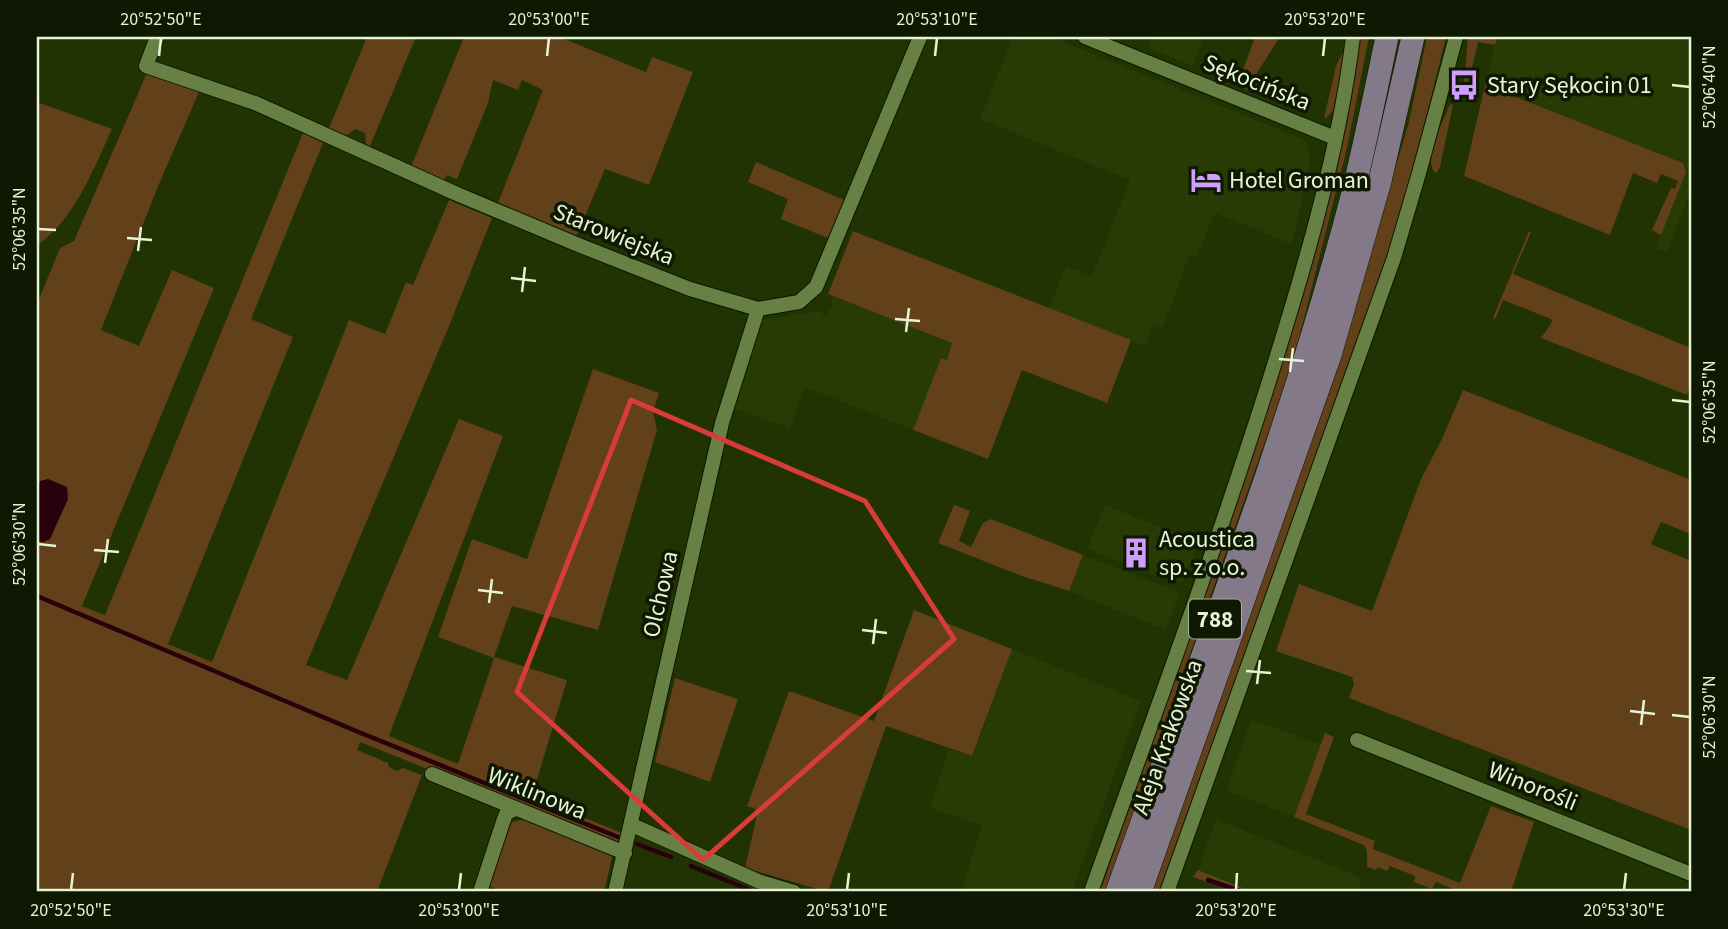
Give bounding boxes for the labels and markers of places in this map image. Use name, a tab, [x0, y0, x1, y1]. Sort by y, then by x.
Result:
bus stop icon: Stary Sękocin 01	[1447, 68, 1481, 102]
place label: Stary Sękocin 01	[1487, 68, 1652, 103]
hotel icon: Hotel Groman	[1189, 163, 1223, 197]
place label: Hotel Groman	[1229, 163, 1369, 198]
place label: Acoustica sp. z o.o.	[1159, 522, 1255, 585]
building icon: Acoustica sp. z o.o.	[1119, 536, 1153, 570]

